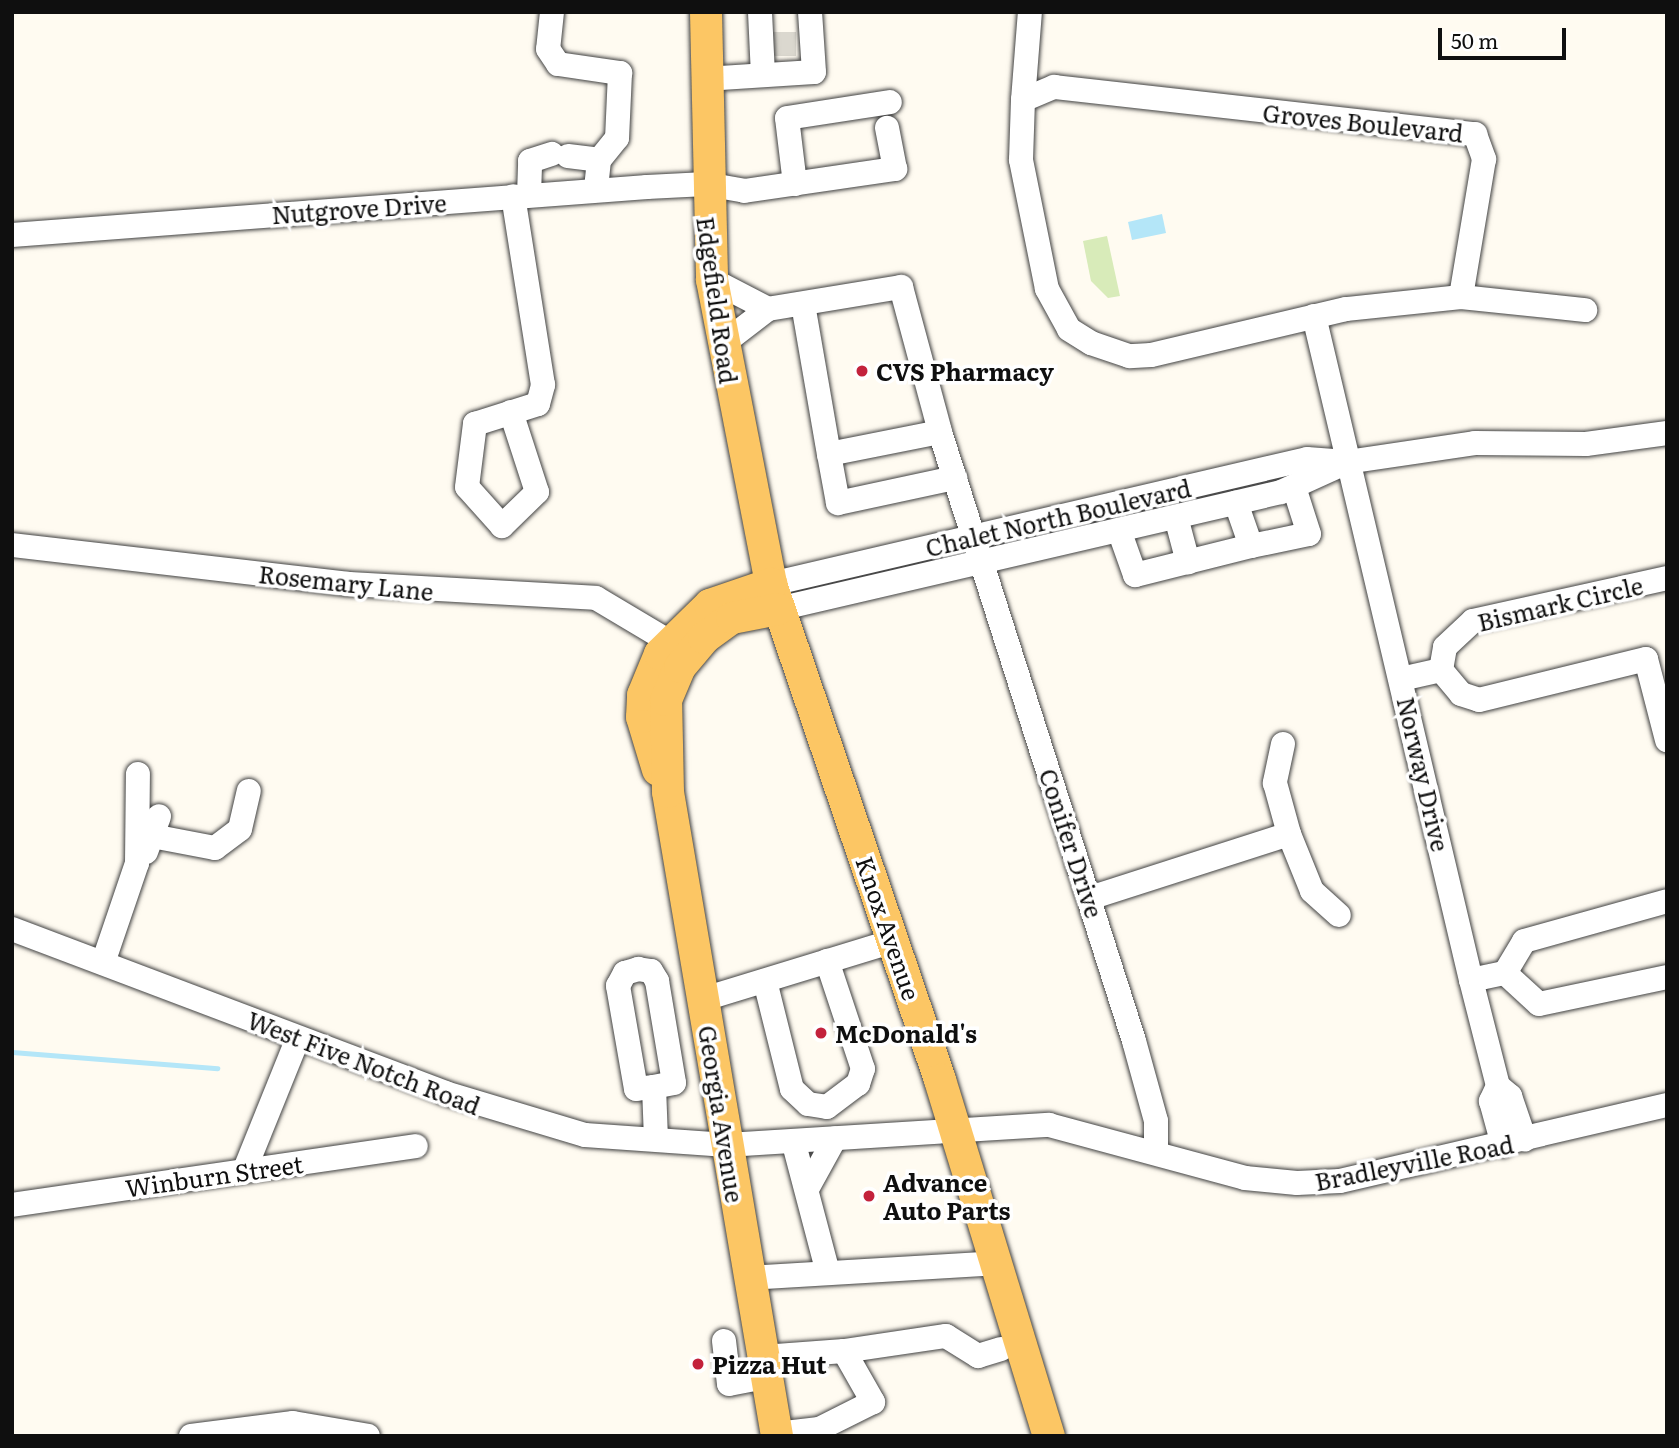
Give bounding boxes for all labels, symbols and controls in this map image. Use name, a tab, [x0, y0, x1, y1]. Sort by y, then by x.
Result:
scale bar	[1441, 14, 1569, 58]
text: 50 m	[1451, 24, 1498, 55]
street label: Groves Boulevard	[1261, 97, 1465, 147]
street label: Nutgrove Drive	[271, 188, 447, 228]
street label: Edgefield Road	[692, 215, 744, 385]
place label: CVS Pharmacy	[876, 357, 1054, 385]
marker: CVS Pharmacy	[854, 363, 870, 379]
street label: Chalet North Boulevard	[923, 472, 1193, 562]
street label: Rosemary Lane	[257, 559, 435, 605]
street label: Bismark Circle	[1474, 570, 1646, 636]
street label: Norway Drive	[1392, 694, 1456, 854]
street label: Conifer Drive	[1034, 765, 1110, 921]
street label: Knox Avenue	[851, 852, 927, 1004]
street label: West Five Notch Road	[244, 1004, 484, 1120]
place label: McDonald's	[835, 1019, 977, 1047]
street label: Georgia Avenue	[694, 1023, 750, 1205]
marker: McDonald's	[813, 1025, 829, 1041]
street label: Bradleyville Road	[1312, 1129, 1516, 1195]
street label: Winburn Street	[123, 1148, 305, 1202]
place label: Advance Auto Parts	[883, 1168, 1010, 1224]
marker: Advance Auto Parts	[861, 1188, 877, 1204]
place label: Pizza Hut	[712, 1350, 827, 1378]
marker: Pizza Hut	[690, 1356, 706, 1372]

